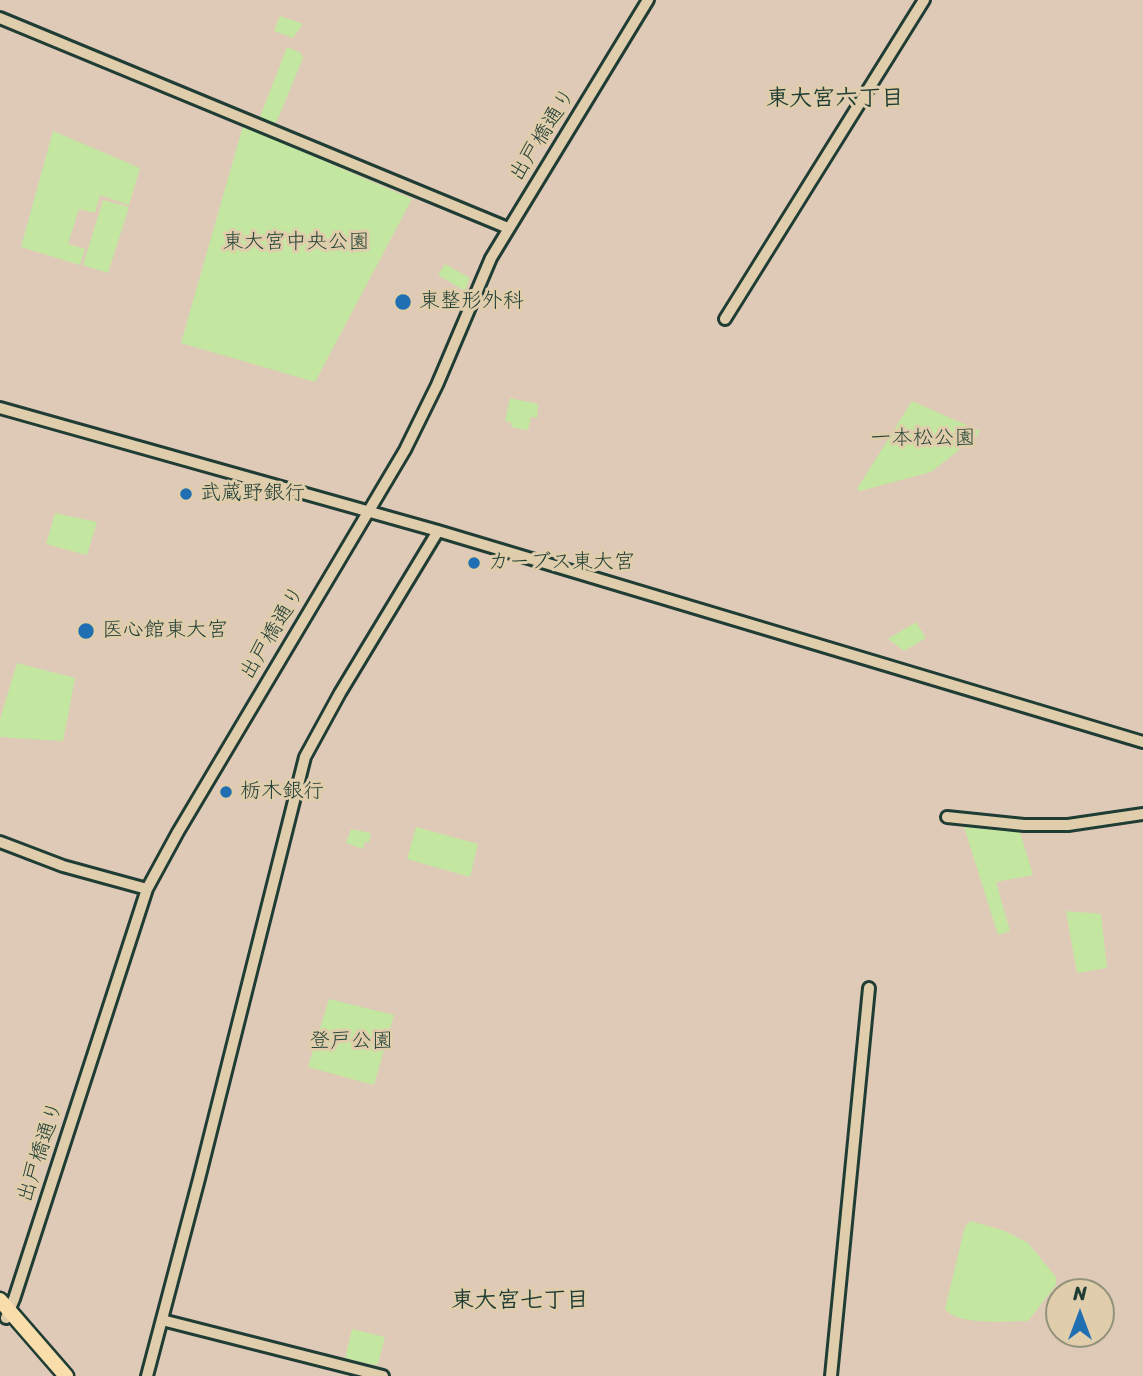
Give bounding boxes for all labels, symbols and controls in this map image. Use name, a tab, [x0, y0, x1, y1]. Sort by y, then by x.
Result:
street label: 出戸橋通り	[504, 84, 582, 186]
district label: 東大宮六丁目	[766, 85, 904, 113]
park label: 東大宮中央公園	[223, 230, 369, 256]
place label: 東整形外科	[419, 289, 524, 315]
marker: 東整形外科	[393, 292, 413, 312]
park label: 一本松公園	[871, 426, 975, 452]
place label: 武蔵野銀行	[200, 481, 305, 507]
marker: 武蔵野銀行	[178, 486, 194, 502]
place label: カーブス東大宮	[488, 550, 635, 576]
marker: カーブス東大宮	[466, 555, 482, 571]
street label: 出戸橋通り	[235, 582, 311, 684]
place label: 医心館東大宮	[102, 618, 228, 644]
marker: 医心館東大宮	[76, 621, 96, 641]
place label: 栃木銀行	[240, 779, 324, 805]
marker: 栃木銀行	[218, 784, 234, 800]
park label: 登戸公園	[309, 1029, 393, 1055]
street label: 出戸橋通り	[13, 1098, 69, 1206]
text: N	[1073, 1277, 1087, 1310]
north arrow	[1045, 1278, 1115, 1348]
district label: 東大宮七丁目	[451, 1287, 589, 1315]

